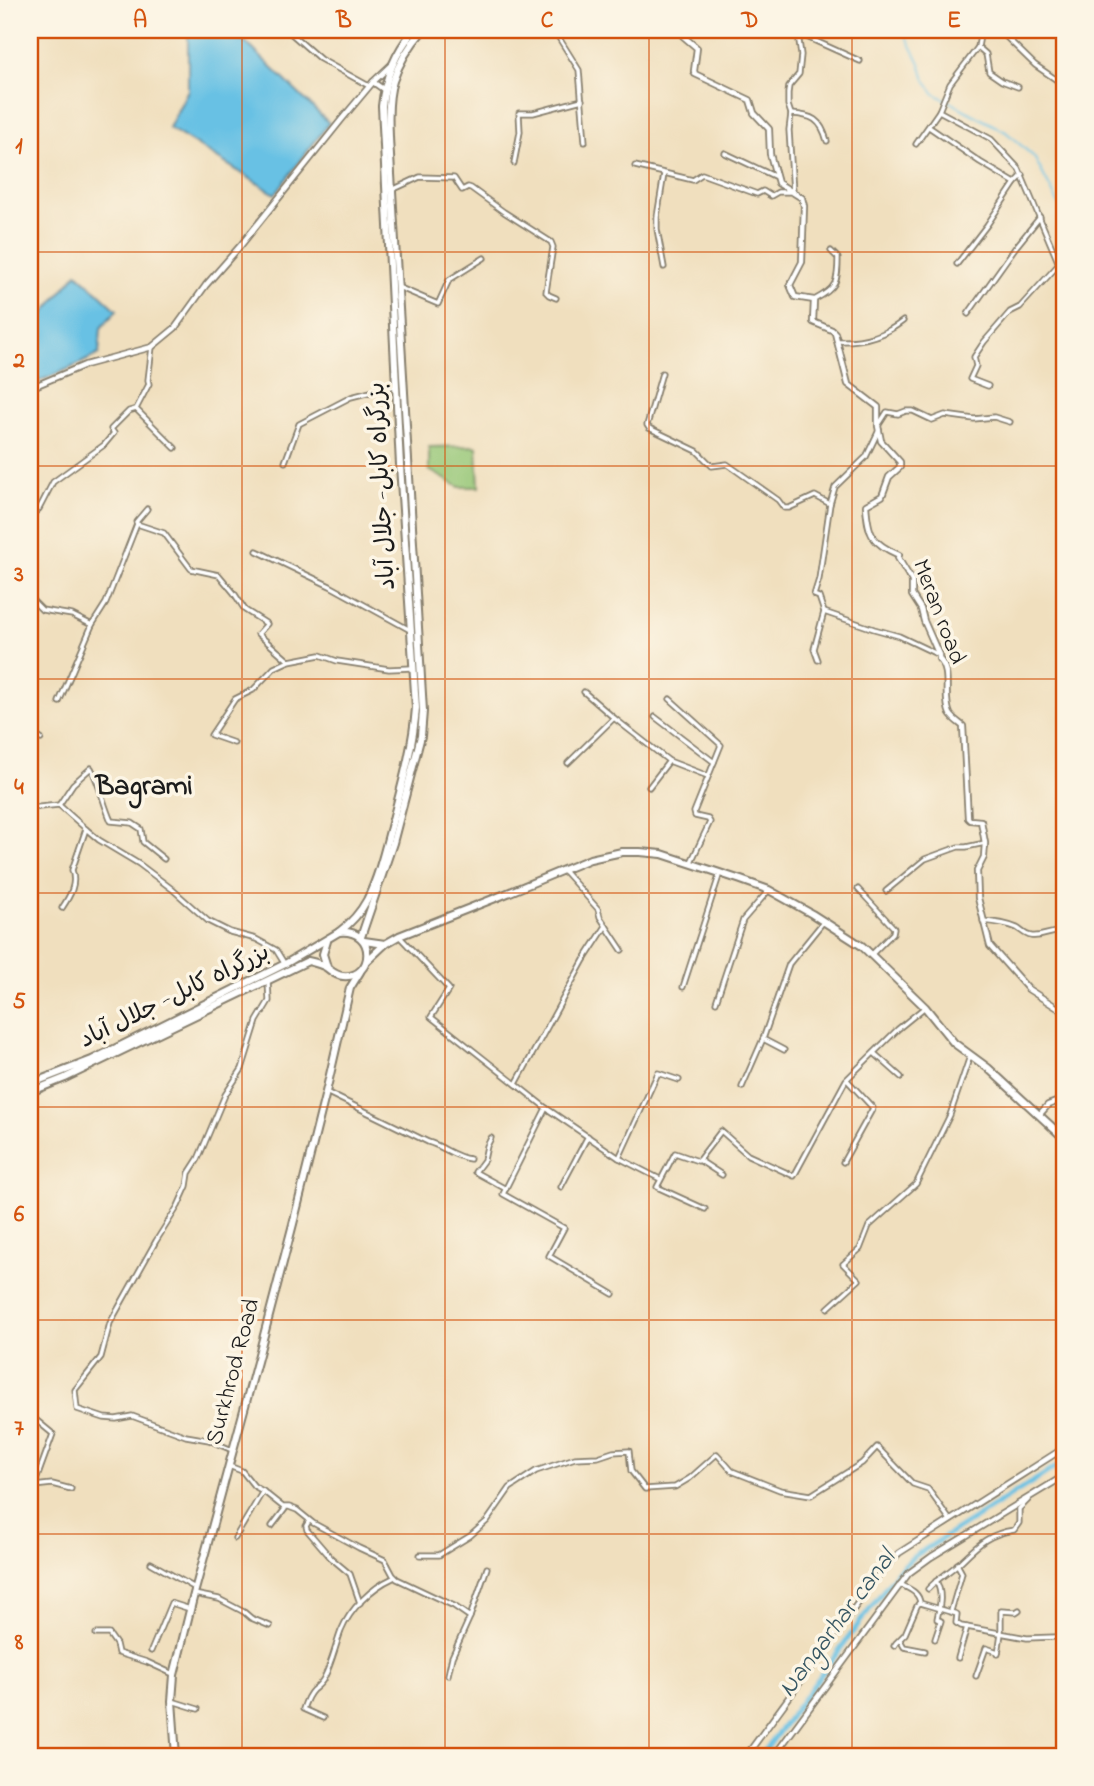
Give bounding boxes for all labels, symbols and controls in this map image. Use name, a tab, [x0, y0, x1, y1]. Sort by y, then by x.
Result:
text: A	[133, 5, 147, 38]
text: B	[335, 5, 352, 38]
text: C	[541, 5, 554, 38]
text: D	[741, 5, 758, 38]
text: E	[947, 5, 961, 38]
text: 1	[15, 131, 23, 164]
text: 2	[12, 345, 25, 378]
street label: بزرگراه کابل- جلال آباد	[360, 381, 406, 591]
street label: Meran road	[902, 554, 974, 670]
text: 3	[13, 559, 24, 592]
district label: Bagrami	[93, 767, 193, 809]
text: 4	[14, 772, 24, 805]
street label: بزرگراه کابل- جلال آباد	[74, 936, 276, 1058]
text: 5	[12, 986, 26, 1019]
text: 6	[14, 1199, 25, 1232]
street label: Surkhrod Road	[198, 1295, 270, 1449]
text: 7	[14, 1413, 24, 1446]
water label: Nangarhar canal	[770, 1540, 908, 1706]
text: 8	[14, 1627, 24, 1660]

